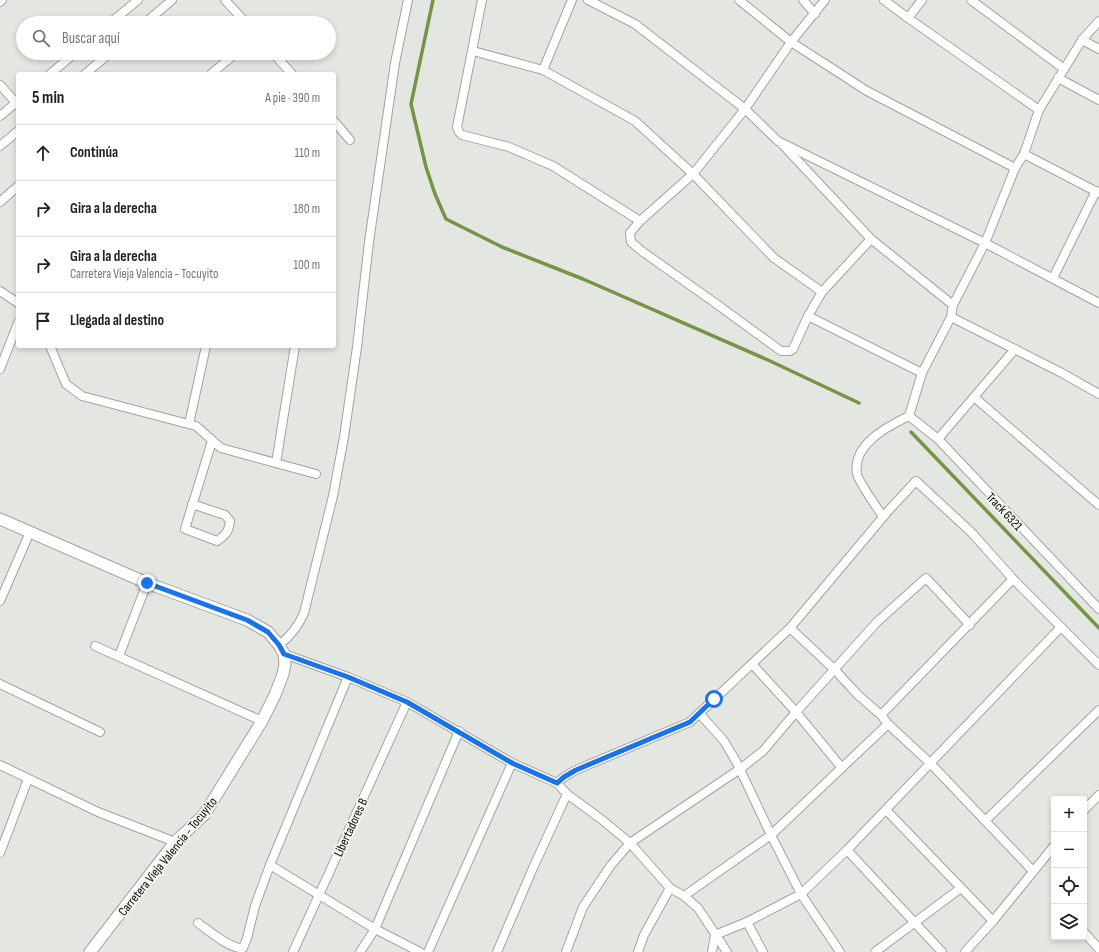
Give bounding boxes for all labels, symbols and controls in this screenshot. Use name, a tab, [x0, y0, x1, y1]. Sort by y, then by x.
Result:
search box	[16, 16, 336, 60]
icon: search	[30, 27, 52, 49]
text: Buscar aquí	[62, 29, 120, 48]
text: 5 min	[32, 88, 64, 108]
text: A pie · 390 m	[265, 90, 320, 106]
icon: ahead	[32, 142, 54, 164]
text: Continúa	[70, 143, 118, 162]
text: 110 m	[295, 145, 320, 161]
icon: right	[32, 198, 54, 220]
text: Gira a la derecha	[70, 199, 157, 218]
text: 180 m	[294, 201, 320, 217]
text: Gira a la derecha	[70, 247, 157, 266]
icon: right	[32, 254, 54, 276]
text: 100 m	[293, 257, 320, 273]
text: Carretera Vieja Valencia - Tocuyito	[70, 266, 218, 282]
icon: arrive	[32, 310, 54, 332]
text: Llegada al destino	[70, 311, 164, 330]
street label: Track 6321	[983, 489, 1026, 534]
route end	[138, 574, 156, 592]
route start	[705, 690, 723, 708]
street label: Carretera Vieja Valencia - Tocuyito	[115, 794, 221, 919]
street label: Libertadores B	[330, 795, 372, 859]
map controls	[1051, 796, 1087, 940]
button: +	[1051, 796, 1087, 832]
button: −	[1051, 832, 1087, 868]
button: locate	[1051, 868, 1087, 904]
button: layers	[1051, 904, 1087, 940]

